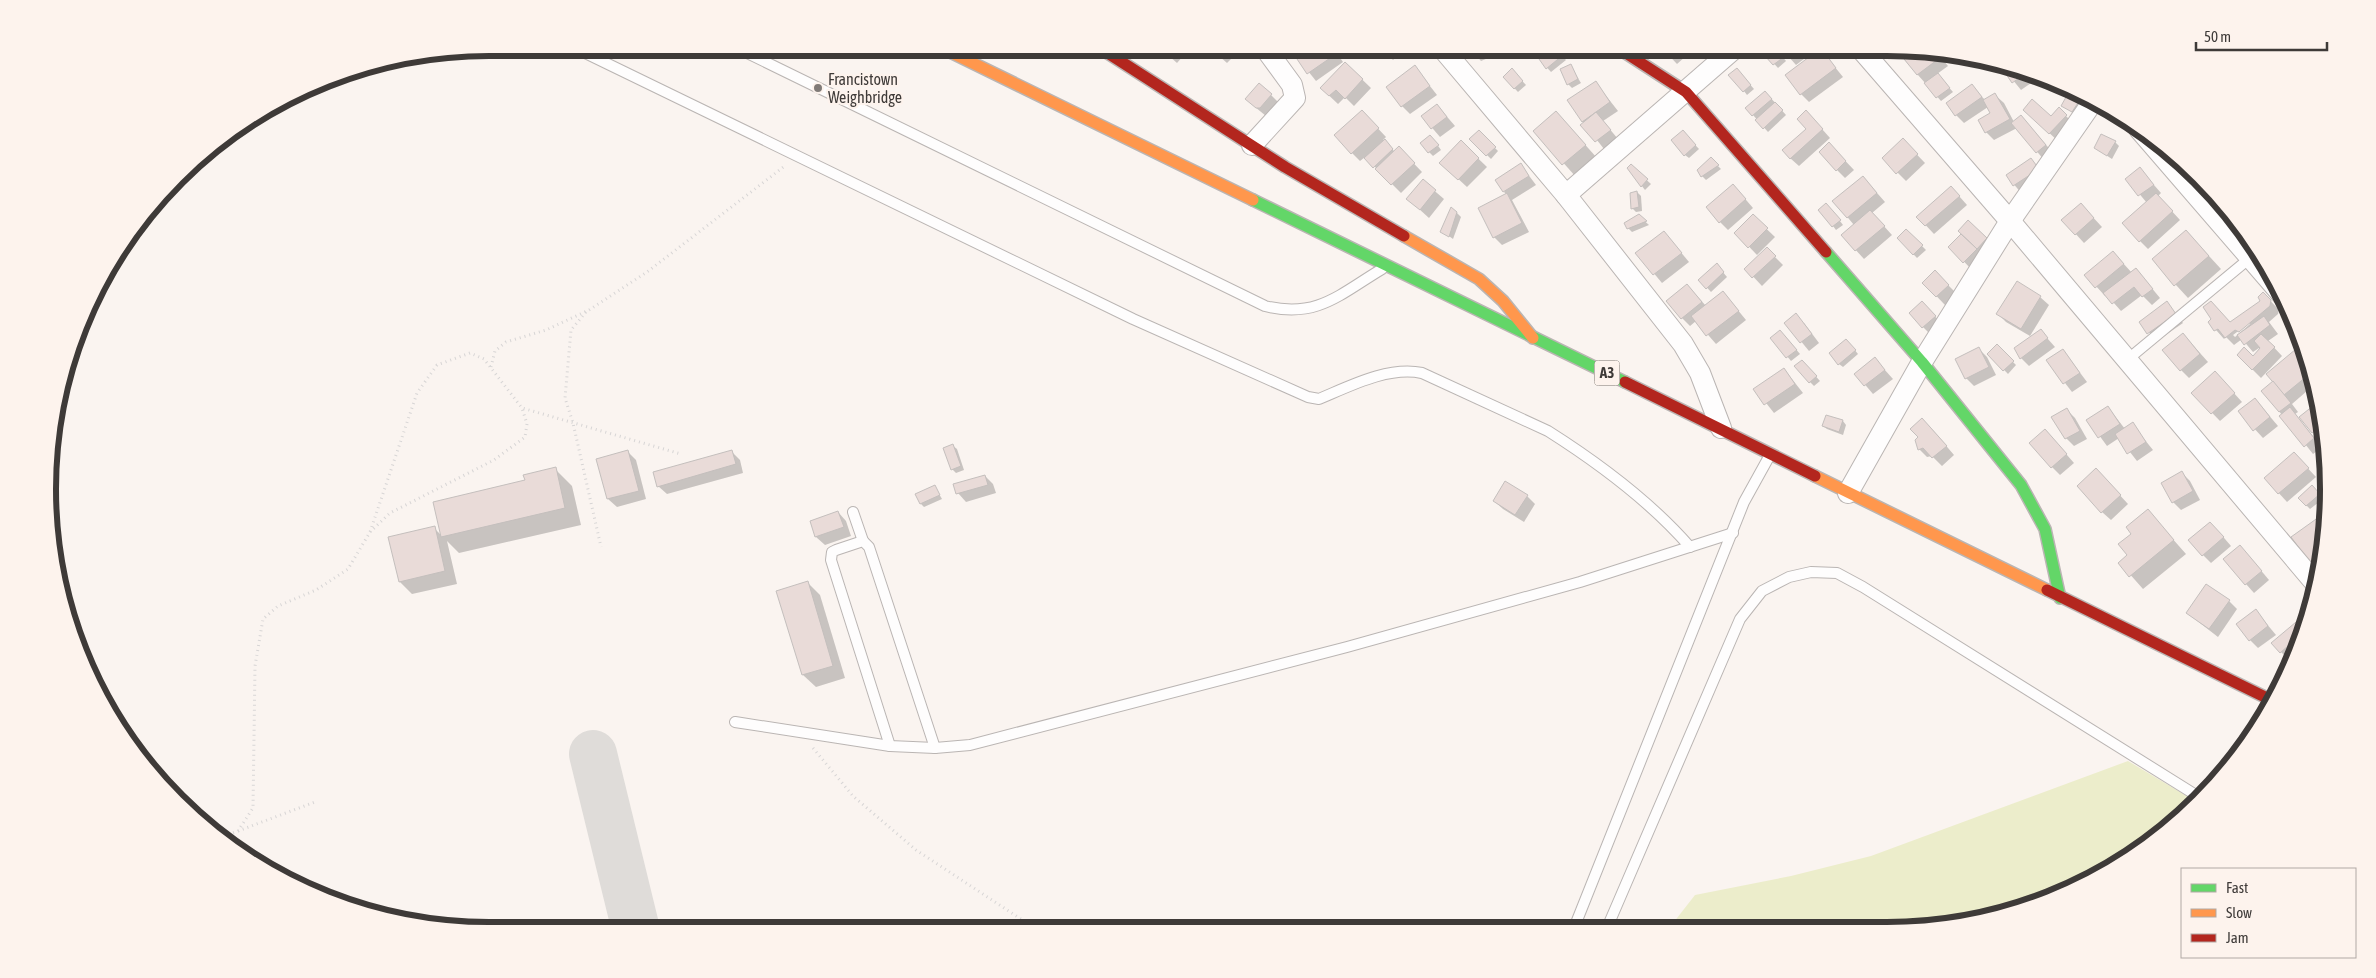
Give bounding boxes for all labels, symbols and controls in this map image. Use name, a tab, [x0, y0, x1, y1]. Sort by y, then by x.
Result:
scale bar	[2196, 20, 2327, 52]
text: 50 m	[2204, 28, 2231, 45]
place label: Francistown Weighbridge	[828, 70, 902, 107]
marker: Francistown Weighbridge	[812, 82, 824, 94]
road number: A3	[1594, 360, 1620, 386]
legend	[2181, 868, 2356, 958]
text: Fast	[2226, 879, 2248, 896]
text: Slow	[2226, 904, 2252, 921]
text: Jam	[2226, 929, 2249, 946]

